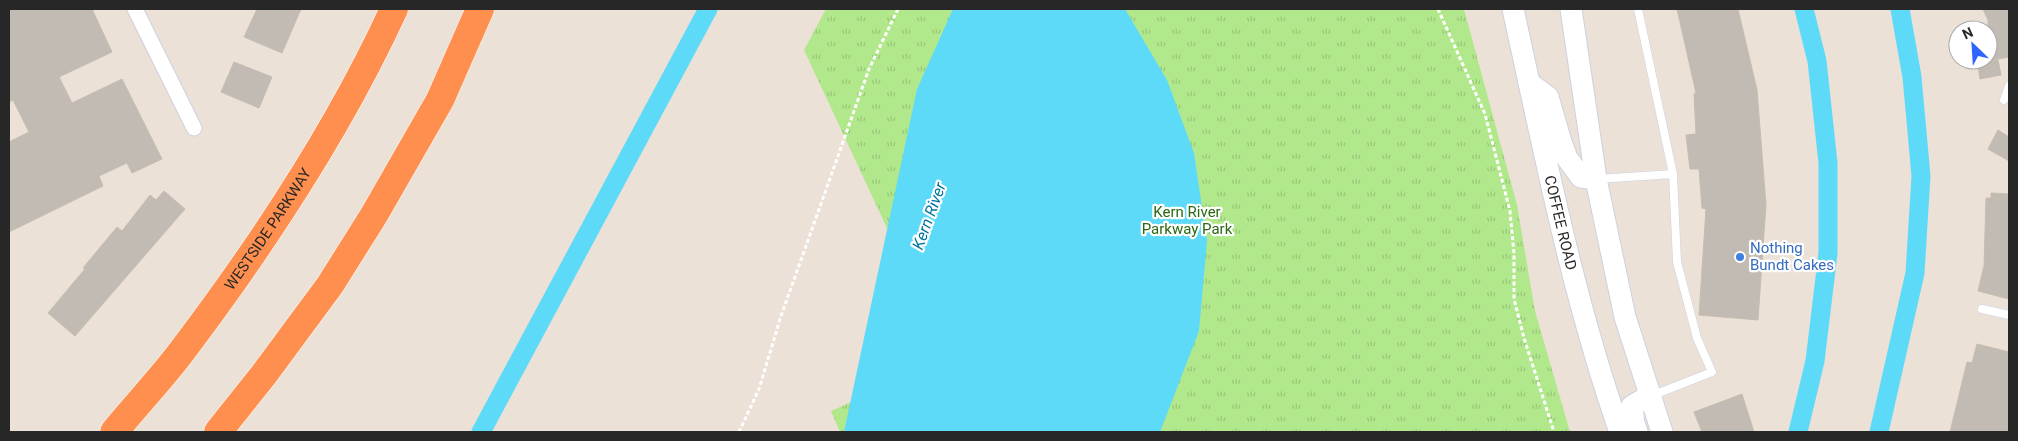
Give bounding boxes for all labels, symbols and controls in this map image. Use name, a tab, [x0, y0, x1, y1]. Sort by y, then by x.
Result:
north arrow	[1948, 20, 1998, 70]
text: N	[1960, 24, 1975, 43]
street label: WESTSIDE PARKWAY	[221, 165, 315, 294]
street label: COFFEE ROAD	[1541, 174, 1581, 272]
water label: Kern River	[908, 179, 950, 252]
park label: Kern River Parkway Park	[1142, 203, 1233, 238]
place label: Nothing Bundt Cakes	[1750, 239, 1834, 274]
marker: Nothing Bundt Cakes	[1734, 251, 1746, 263]

